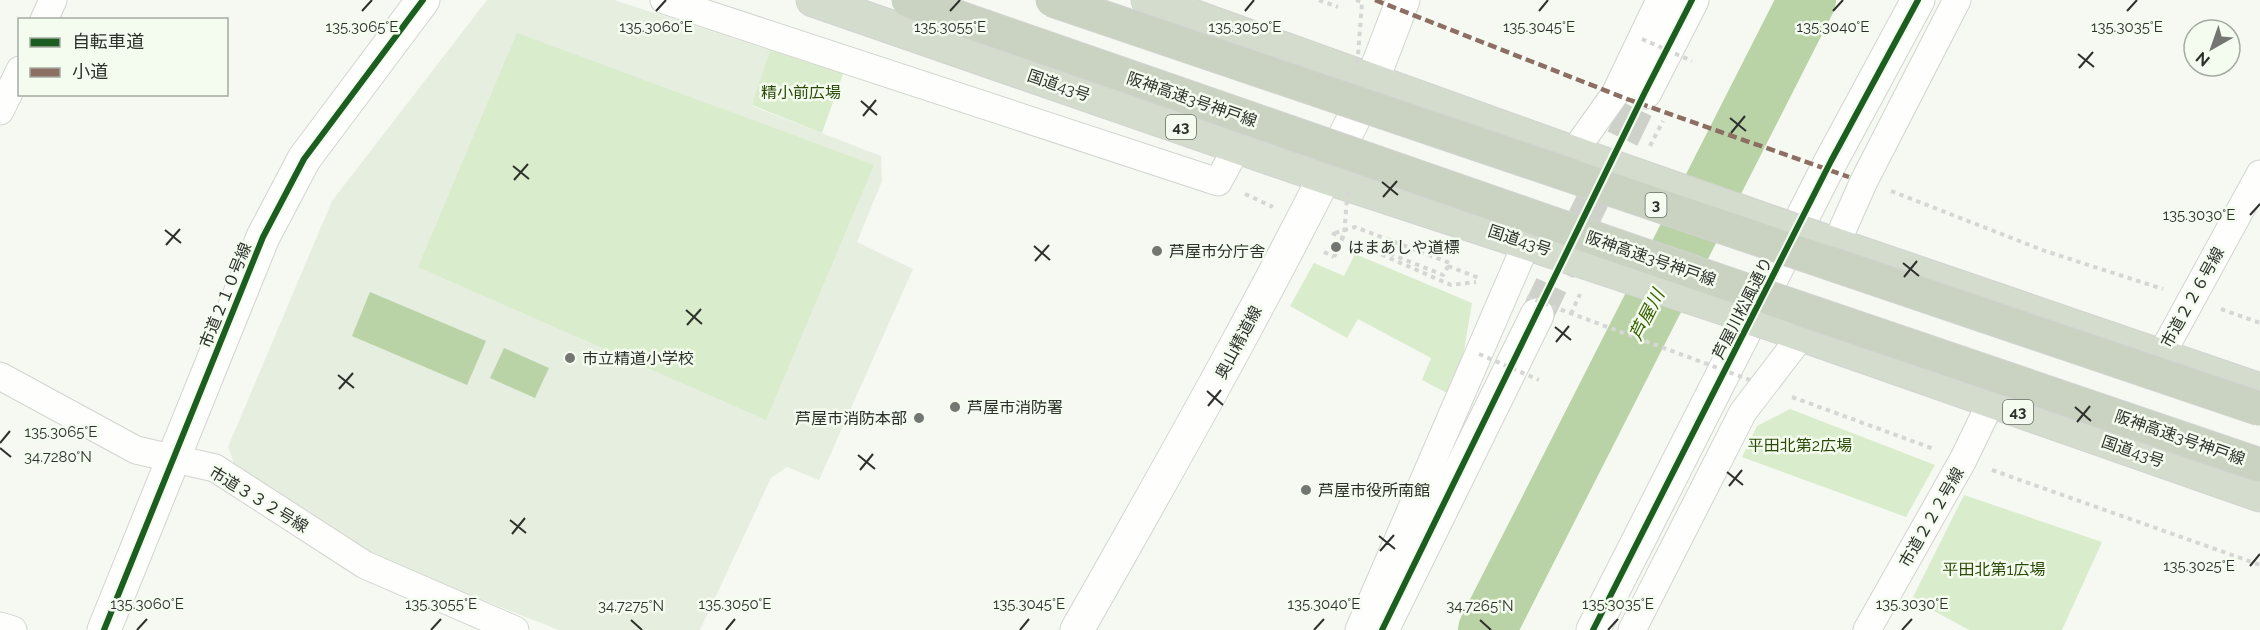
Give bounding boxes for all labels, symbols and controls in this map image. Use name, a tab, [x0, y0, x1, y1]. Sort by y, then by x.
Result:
legend	[18, 18, 228, 96]
text: 135.3065°E	[326, 18, 398, 36]
text: 135.3060°E	[619, 18, 693, 36]
text: 135.3055°E	[914, 18, 986, 36]
text: 135.3050°E	[1209, 18, 1281, 36]
text: 135.3045°E	[1503, 18, 1575, 36]
text: 135.3040°E	[1797, 18, 1869, 36]
text: 135.3035°E	[2091, 18, 2163, 36]
north arrow	[2182, 18, 2242, 78]
text: 自転車道	[72, 31, 144, 52]
text: N	[2192, 48, 2213, 70]
text: 小道	[72, 61, 108, 82]
street label: 国道43号	[1025, 66, 1093, 105]
street label: 阪神高速3号神戸線	[1124, 68, 1259, 131]
park label: 精小前広場	[761, 83, 841, 102]
road number: 43	[1166, 115, 1196, 139]
road number: 3	[1646, 193, 1666, 217]
text: 135.3030°E	[2163, 206, 2235, 224]
street label: 国道43号	[1486, 221, 1554, 260]
street label: 阪神高速3号神戸線	[1583, 227, 1718, 290]
place label: はまあしや道標	[1348, 238, 1460, 257]
street label: 市道２１０号線	[196, 240, 255, 351]
marker: はまあしや道標	[1329, 240, 1343, 254]
place label: 芦屋市分庁舎	[1169, 242, 1265, 261]
marker: 芦屋市分庁舎	[1150, 244, 1164, 258]
street label: 市道２２６号線	[2157, 244, 2228, 351]
street label: 芦屋川松風通り	[1709, 254, 1776, 362]
water label: 芦屋川	[1625, 284, 1669, 344]
street label: 奥山精道線	[1211, 302, 1266, 382]
place label: 市立精道小学校	[582, 349, 694, 368]
marker: 市立精道小学校	[563, 351, 577, 365]
place label: 芦屋市消防署	[967, 398, 1063, 417]
marker: 芦屋市消防署	[948, 400, 962, 414]
road number: 43	[2003, 400, 2033, 424]
street label: 阪神高速3号神戸線	[2112, 406, 2247, 469]
place label: 芦屋市消防本部	[795, 409, 907, 428]
marker: 芦屋市消防本部	[912, 411, 926, 425]
text: 135.3065°E	[25, 423, 97, 441]
street label: 国道43号	[2099, 432, 2167, 471]
park label: 平田北第2広場	[1748, 436, 1852, 455]
text: 34.7280°N	[24, 448, 92, 466]
street label: 市道３３２号線	[206, 462, 312, 536]
street label: 市道２２２号線	[1895, 464, 1968, 571]
place label: 芦屋市役所南館	[1318, 481, 1430, 500]
marker: 芦屋市役所南館	[1299, 483, 1313, 497]
text: 135.3025°E	[2163, 557, 2235, 575]
park label: 平田北第1広場	[1943, 560, 2045, 579]
text: 135.3060°E	[110, 595, 184, 613]
text: 135.3055°E	[405, 595, 477, 613]
text: 135.3050°E	[699, 595, 771, 613]
text: 135.3045°E	[993, 595, 1065, 613]
text: 135.3040°E	[1288, 595, 1360, 613]
text: 135.3035°E	[1582, 595, 1654, 613]
text: 135.3030°E	[1876, 595, 1948, 613]
text: 34.7275°N	[598, 597, 664, 615]
text: 34.7265°N	[1446, 597, 1514, 615]

